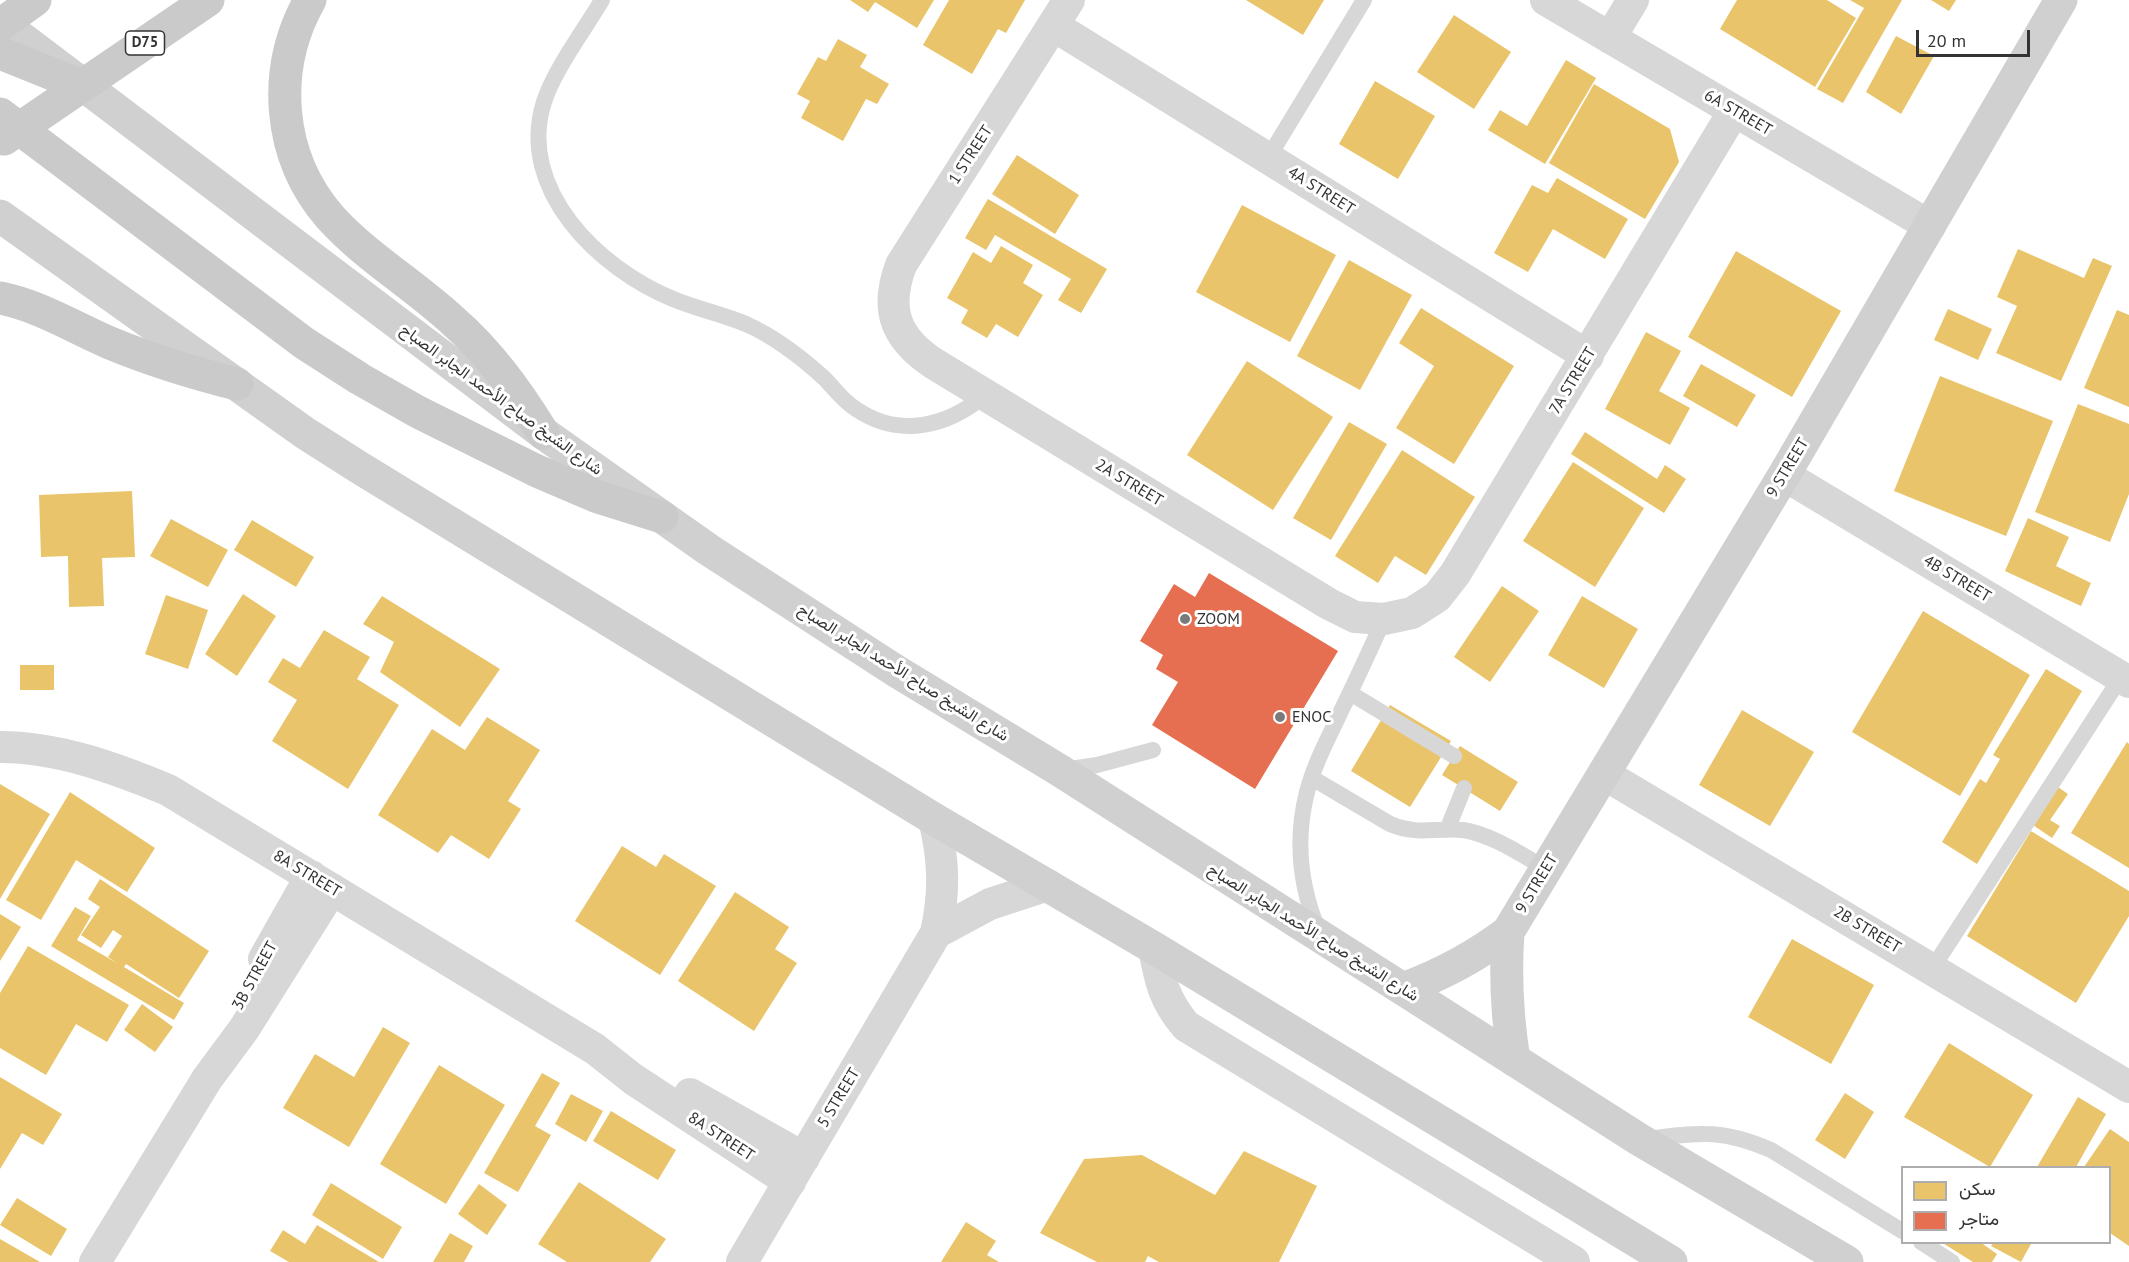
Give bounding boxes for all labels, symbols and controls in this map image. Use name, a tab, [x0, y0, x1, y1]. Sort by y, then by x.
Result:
scale bar	[1919, 18, 2033, 56]
text: 20 m	[1927, 29, 1966, 52]
road number: D75	[126, 31, 164, 55]
street label: 6A STREET	[1701, 86, 1775, 140]
street label: 1 STREET	[945, 122, 997, 188]
street label: 4A STREET	[1284, 163, 1358, 219]
street label: شارع الشيخ صباح الأحمد الجابر الصباح	[396, 320, 606, 480]
street label: 7A STREET	[1546, 344, 1600, 418]
street label: 9 STREET	[1763, 435, 1813, 501]
street label: 2A STREET	[1092, 455, 1166, 511]
street label: 4B STREET	[1920, 551, 1994, 607]
street label: شارع الشيخ صباح الأحمد الجابر الصباح	[794, 600, 1012, 746]
place label: ZOOM	[1197, 609, 1240, 629]
marker: ZOOM	[1178, 612, 1192, 626]
place label: ENOC	[1292, 707, 1331, 727]
marker: ENOC	[1273, 710, 1287, 724]
street label: 8A STREET	[270, 846, 344, 902]
street label: 9 STREET	[1512, 851, 1562, 917]
street label: شارع الشيخ صباح الأحمد الجابر الصباح	[1204, 860, 1422, 1006]
street label: 2B STREET	[1830, 902, 1904, 958]
street label: 3B STREET	[228, 938, 282, 1014]
street label: 5 STREET	[814, 1065, 864, 1131]
street label: 8A STREET	[684, 1108, 758, 1166]
legend	[1901, 1166, 2111, 1244]
text: سكن	[1959, 1177, 1995, 1200]
text: متاجر	[1959, 1207, 1999, 1230]

